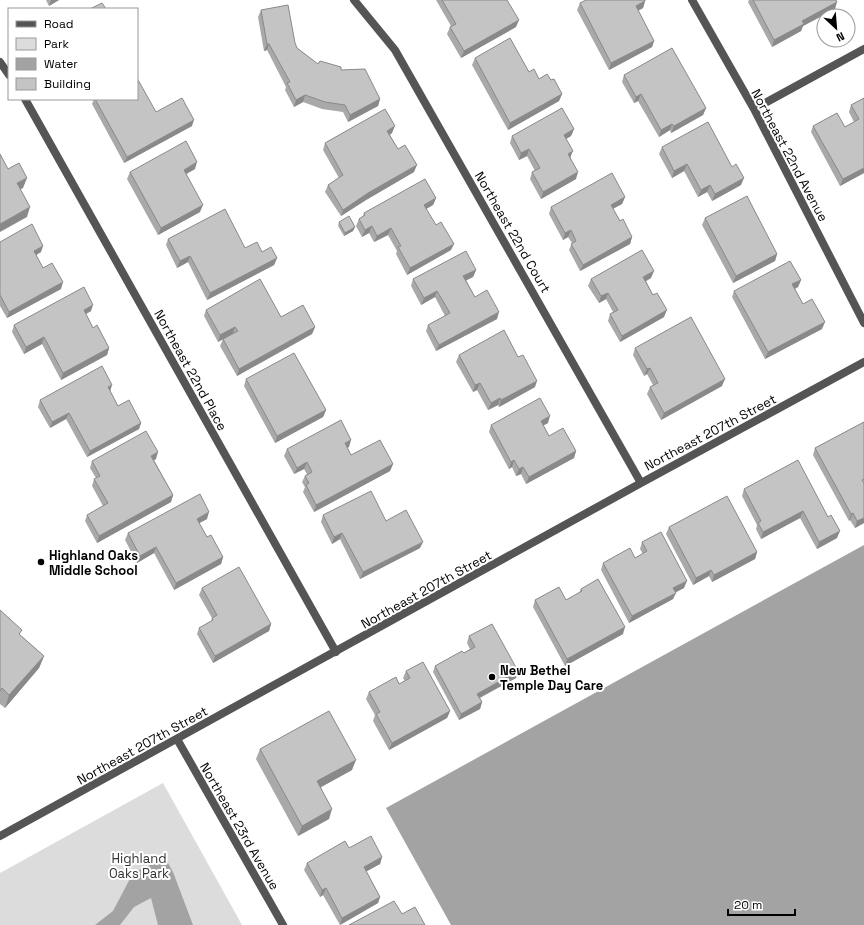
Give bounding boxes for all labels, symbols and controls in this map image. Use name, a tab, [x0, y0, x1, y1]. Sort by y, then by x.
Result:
legend	[8, 8, 138, 100]
north arrow	[816, 8, 856, 48]
text: Road	[44, 16, 73, 32]
text: N	[834, 29, 847, 45]
text: Park	[44, 36, 69, 52]
text: Water	[44, 56, 78, 72]
text: Building	[44, 76, 91, 92]
street label: Northeast 22nd Avenue	[747, 86, 832, 224]
street label: Northeast 22nd Court	[471, 169, 554, 296]
street label: Northeast 22nd Place	[150, 307, 231, 434]
street label: Northeast 207th Street	[641, 390, 779, 474]
street label: Northeast 207th Street	[358, 546, 495, 632]
place label: Highland Oaks Middle School	[49, 547, 138, 579]
marker: Highland Oaks Middle School	[36, 557, 46, 567]
place label: New Bethel Temple Day Care	[500, 662, 603, 694]
marker: New Bethel Temple Day Care	[487, 672, 497, 682]
street label: Northeast 207th Street	[74, 702, 211, 788]
street label: Northeast 23rd Avenue	[196, 759, 283, 893]
park label: Highland Oaks Park	[109, 850, 169, 882]
scale bar	[728, 891, 795, 917]
text: 20 m	[734, 897, 762, 913]

